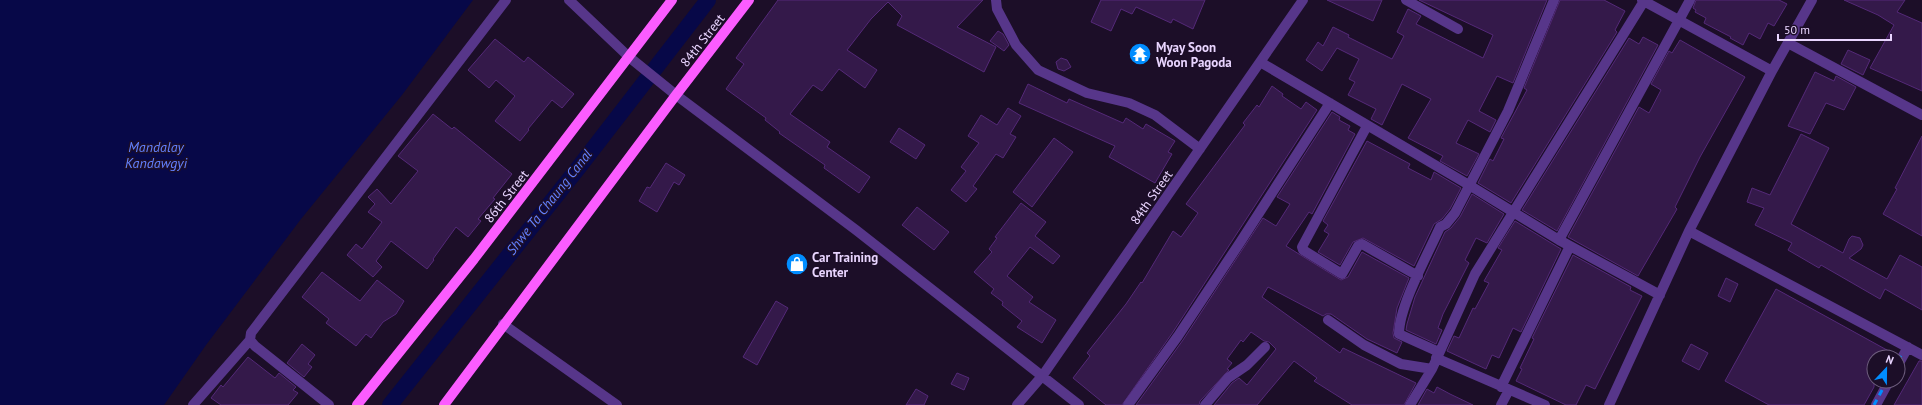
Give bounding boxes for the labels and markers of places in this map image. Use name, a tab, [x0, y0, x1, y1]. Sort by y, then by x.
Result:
place label: Myay Soon Woon Pagoda	[1156, 39, 1232, 71]
temple icon: Myay Soon Woon Pagoda	[1127, 41, 1153, 67]
place label: Car Training Center	[812, 249, 878, 281]
shop icon: Car Training Center	[784, 251, 810, 277]

